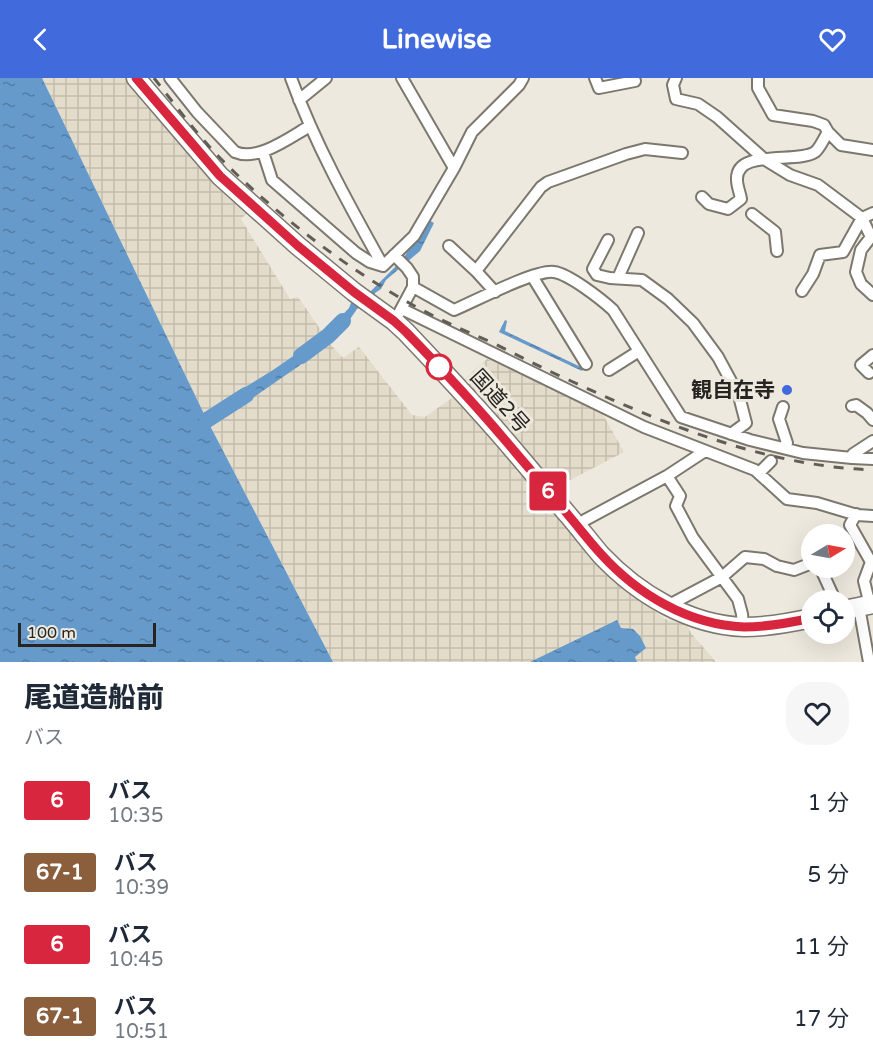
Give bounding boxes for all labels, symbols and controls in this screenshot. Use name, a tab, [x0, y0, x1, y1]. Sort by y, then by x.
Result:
icon: back	[24, 23, 57, 56]
text: Linewise	[381, 23, 492, 56]
icon: heart	[816, 23, 849, 56]
unlabelled marker	[426, 354, 452, 380]
street label: 国道2号	[465, 365, 534, 438]
place label: 観自在寺	[691, 378, 775, 403]
marker: 観自在寺	[780, 383, 794, 397]
line badge: 6	[528, 472, 568, 510]
text: 6	[541, 479, 555, 504]
north arrow	[801, 524, 855, 578]
map controls	[801, 524, 855, 644]
button: locate	[801, 590, 855, 644]
scale bar	[18, 620, 156, 648]
text: 100 m	[27, 623, 76, 643]
text: 尾道造船前	[24, 681, 164, 715]
button: heart	[786, 682, 849, 745]
text: バス	[24, 726, 64, 750]
text: バス	[108, 778, 152, 804]
text: 6	[50, 788, 64, 813]
text: 1 分	[807, 790, 849, 816]
text: 10:35	[108, 804, 163, 828]
text: バス	[114, 850, 158, 876]
text: 67-1	[36, 860, 84, 885]
text: 5 分	[807, 862, 849, 888]
text: 10:39	[114, 876, 169, 900]
text: バス	[108, 922, 152, 948]
text: 6	[50, 932, 64, 957]
text: 11 分	[794, 934, 849, 960]
text: 10:45	[108, 948, 163, 972]
text: バス	[114, 994, 158, 1020]
text: 67-1	[36, 1004, 84, 1029]
text: 17 分	[794, 1006, 849, 1032]
text: 10:51	[114, 1020, 169, 1044]

